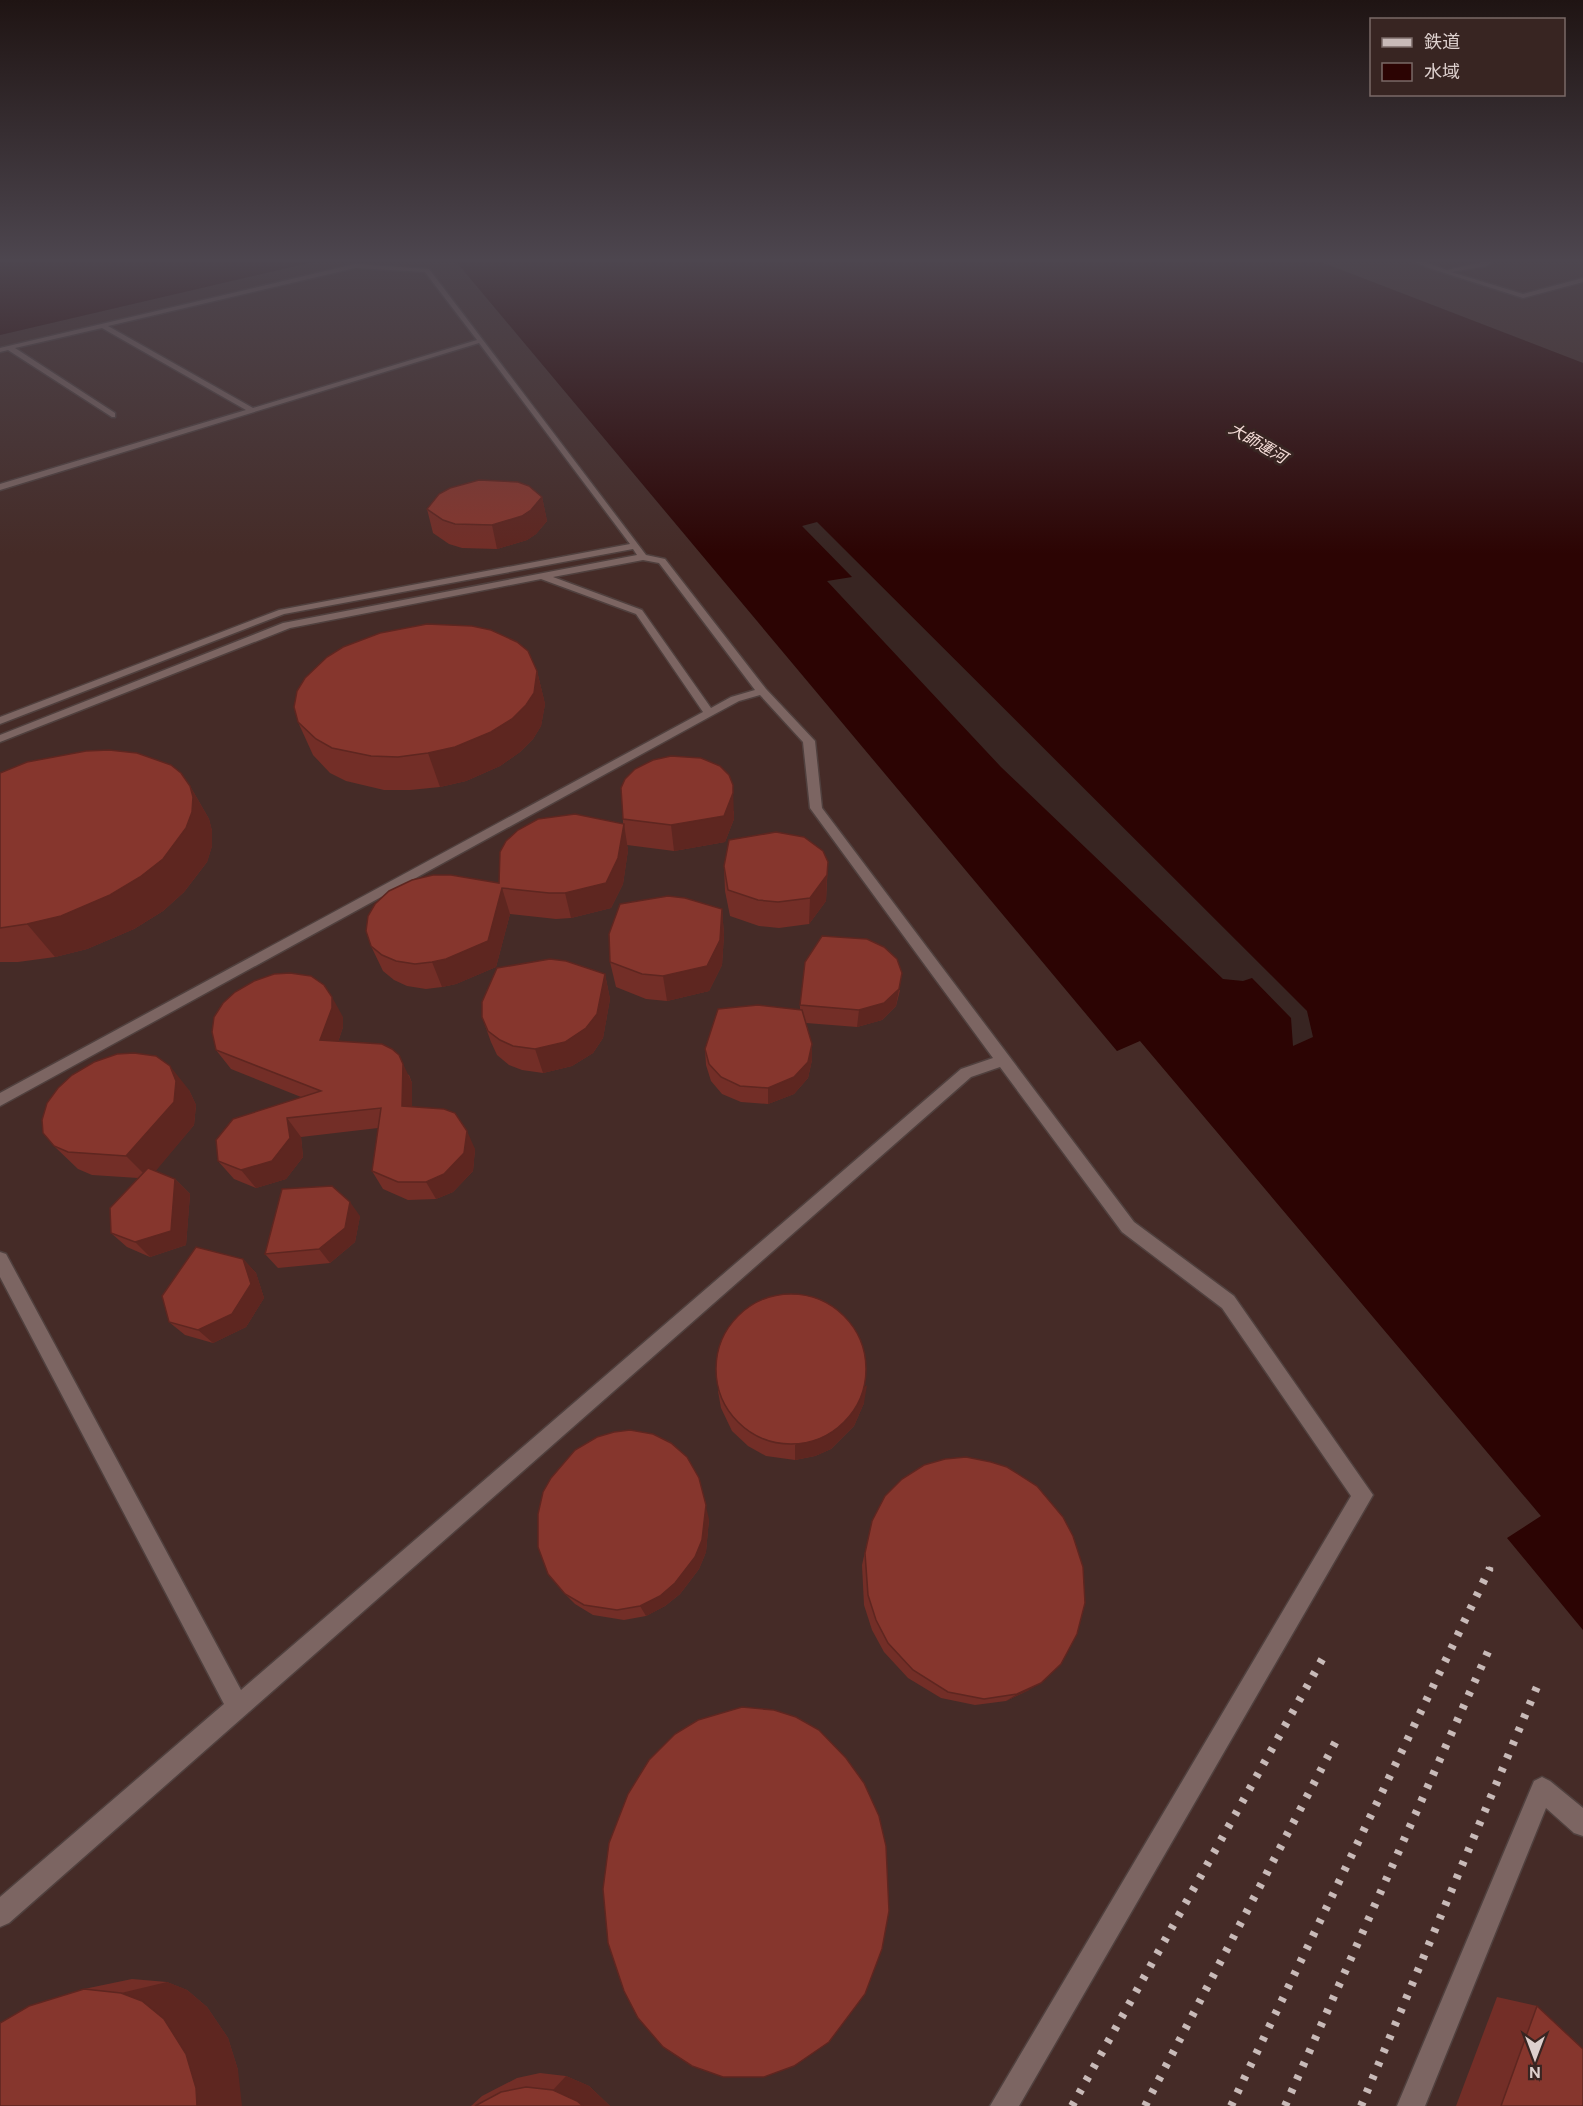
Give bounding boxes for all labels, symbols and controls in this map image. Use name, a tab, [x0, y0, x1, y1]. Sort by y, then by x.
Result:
legend	[1370, 18, 1565, 96]
text: 鉄道	[1424, 30, 1460, 54]
text: 水域	[1424, 60, 1460, 84]
water label: 大師運河	[1225, 418, 1294, 470]
north arrow	[1505, 2028, 1565, 2088]
text: N	[1529, 2062, 1541, 2083]

